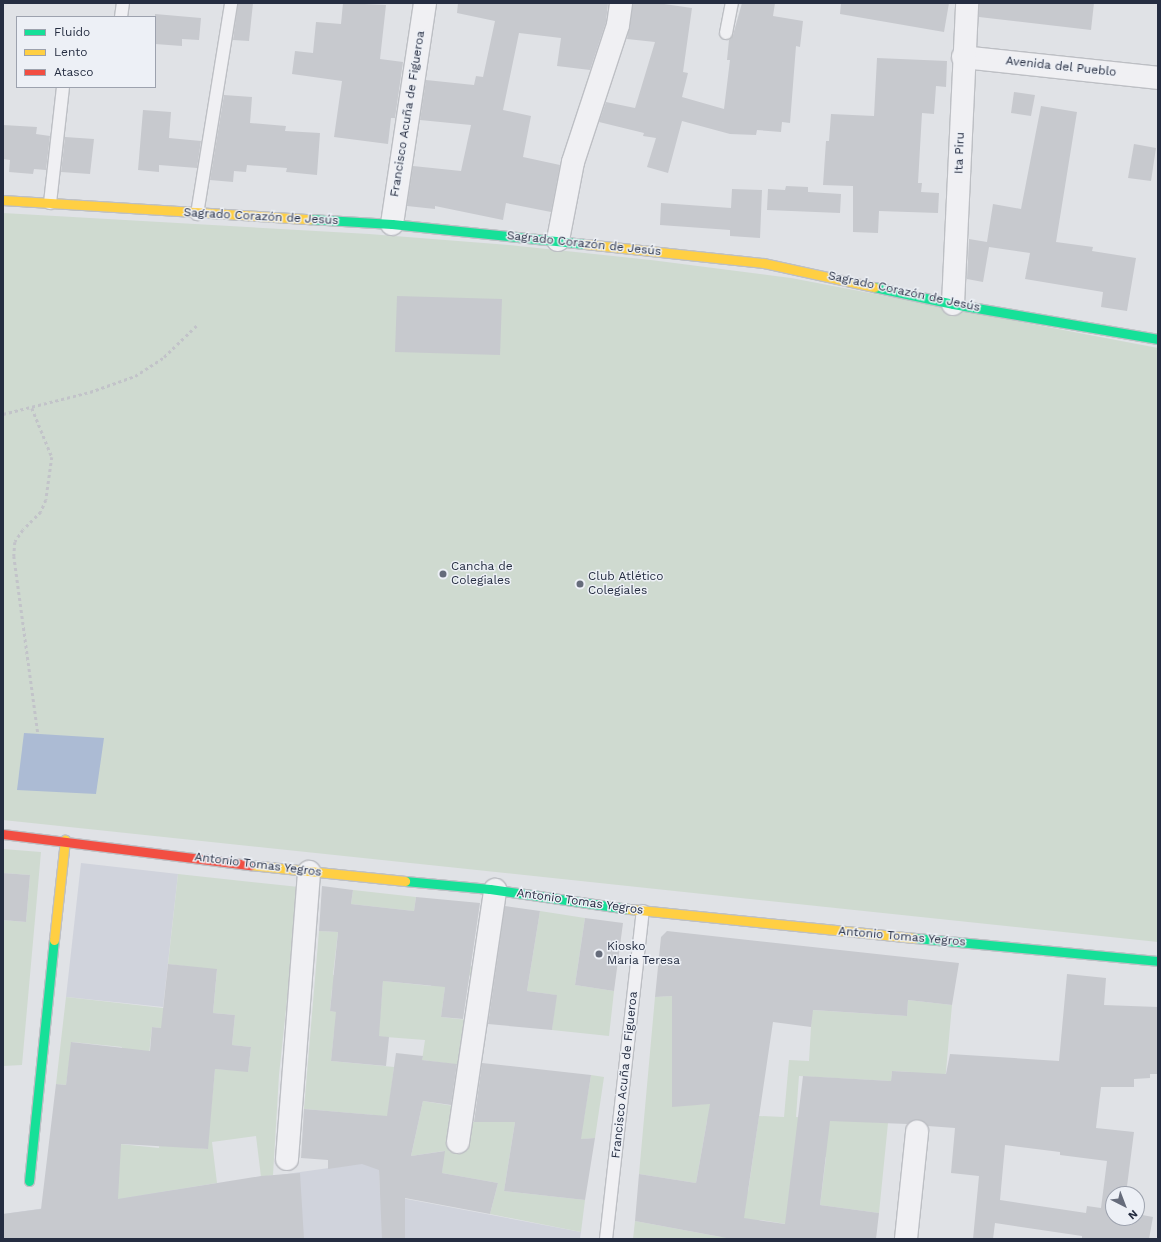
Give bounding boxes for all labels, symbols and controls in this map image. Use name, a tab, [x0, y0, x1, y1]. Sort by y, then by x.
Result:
legend	[16, 16, 156, 88]
text: Fluido	[54, 25, 90, 39]
street label: Francisco Acuña de Figueroa	[388, 30, 428, 198]
text: Lento	[54, 45, 88, 59]
street label: Avenida del Pueblo	[1005, 54, 1117, 80]
text: Atasco	[54, 65, 94, 79]
street label: Ita Piru	[952, 132, 968, 174]
street label: Sagrado Corazón de Jesús	[183, 206, 339, 228]
street label: Sagrado Corazón de Jesús	[506, 229, 662, 259]
street label: Sagrado Corazón de Jesús	[827, 269, 981, 315]
place label: Cancha de Colegiales	[451, 560, 513, 588]
marker: Cancha de Colegiales	[438, 569, 448, 579]
place label: Club Atlético Colegiales	[588, 570, 664, 598]
marker: Club Atlético Colegiales	[575, 579, 585, 589]
street label: Antonio Tomas Yegros	[193, 850, 323, 880]
street label: Antonio Tomas Yegros	[515, 886, 645, 918]
street label: Antonio Tomas Yegros	[837, 924, 967, 950]
place label: Kiosko Maria Teresa	[607, 940, 681, 968]
marker: Kiosko Maria Teresa	[594, 949, 604, 959]
street label: Francisco Acuña de Figueroa	[609, 990, 641, 1160]
north arrow	[1105, 1186, 1145, 1226]
text: N	[1125, 1207, 1140, 1222]

